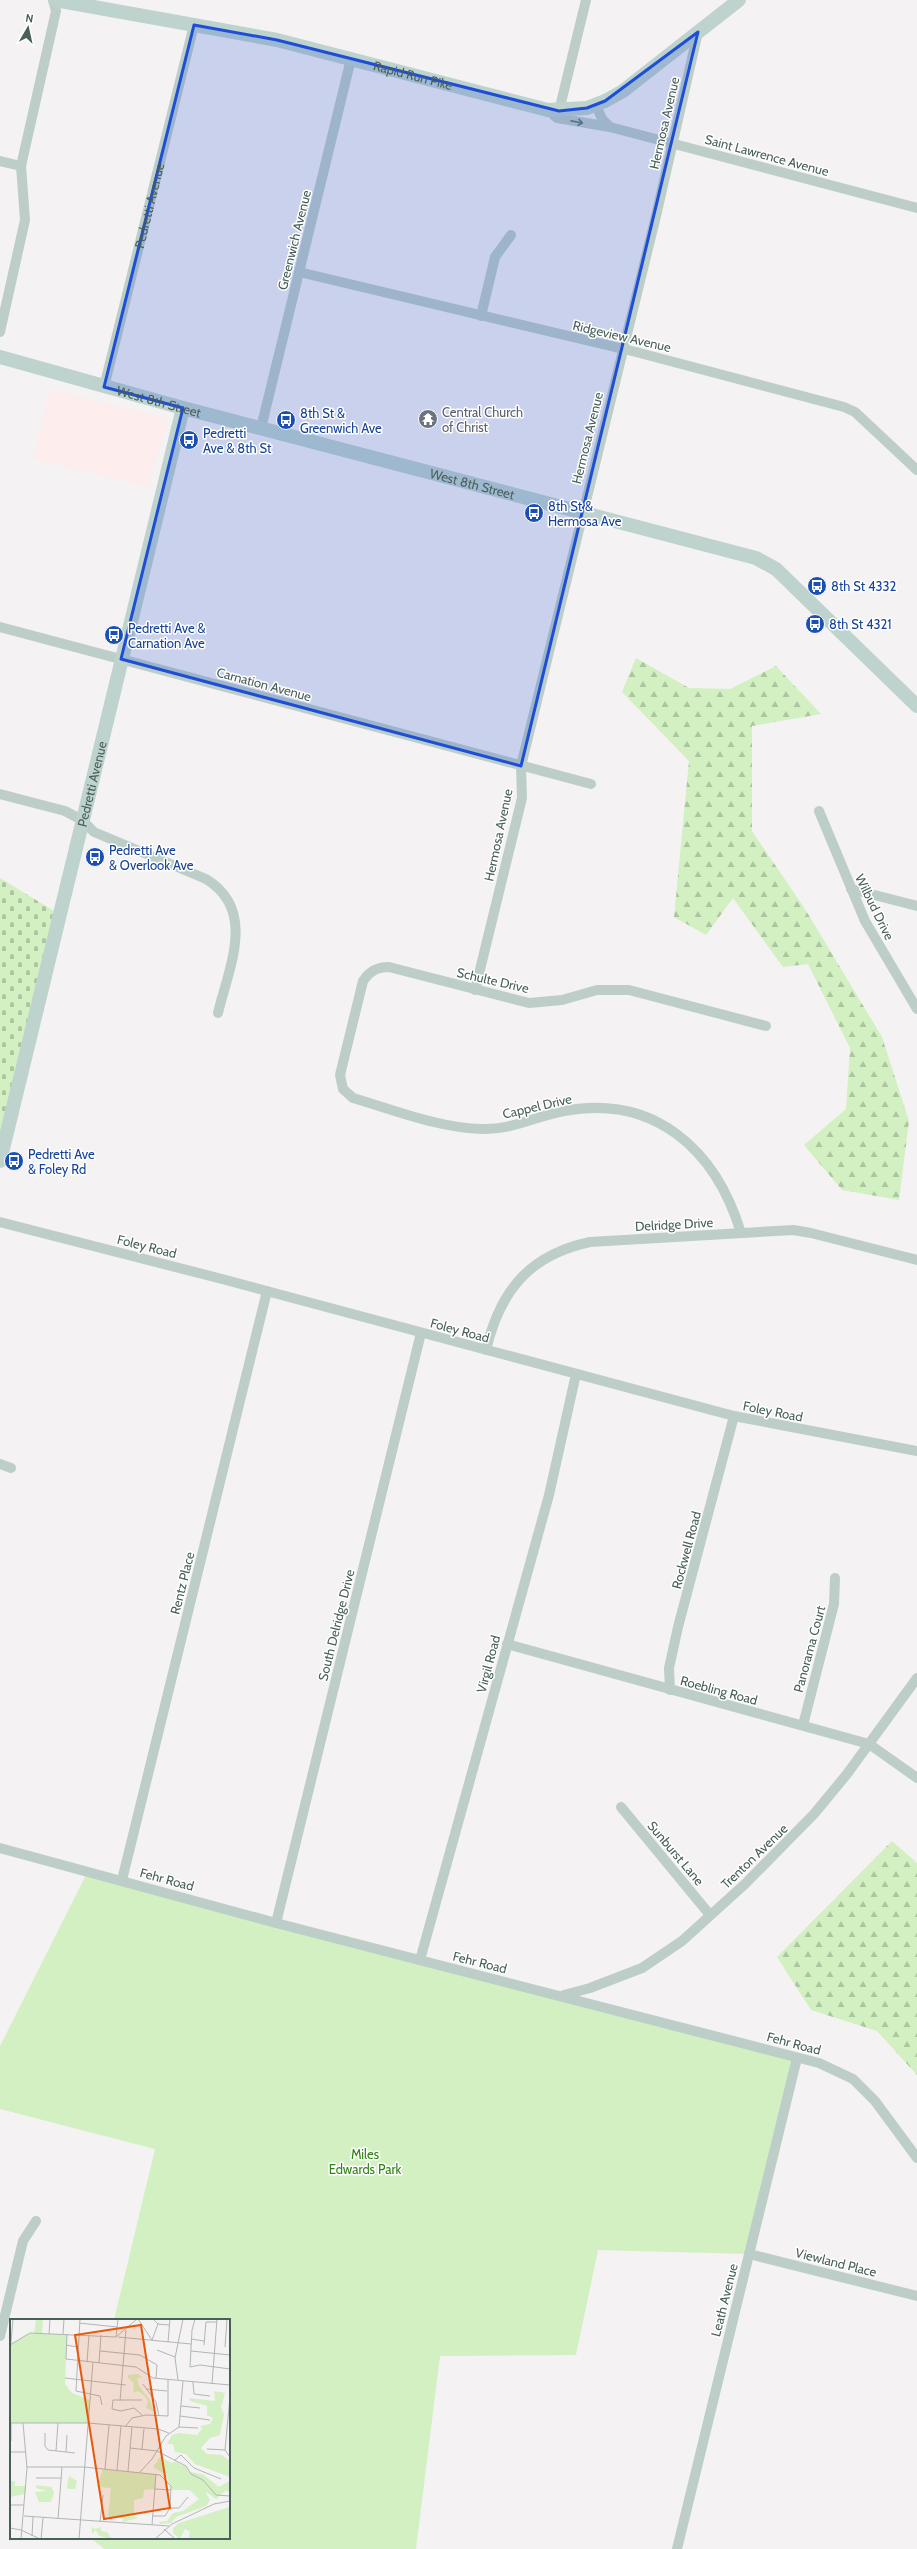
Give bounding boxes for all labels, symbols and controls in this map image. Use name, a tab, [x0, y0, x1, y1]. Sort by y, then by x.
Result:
north arrow	[8, 8, 48, 48]
text: N	[25, 11, 35, 26]
street label: Rapid Run Pike	[372, 57, 455, 93]
street label: Hermosa Avenue	[646, 75, 682, 171]
one-way arrow	[571, 118, 584, 126]
street label: Saint Lawrence Avenue	[703, 131, 831, 179]
street label: Pedretti Avenue	[131, 161, 168, 250]
street label: Greenwich Avenue	[274, 188, 314, 292]
street label: Ridgeview Avenue	[571, 317, 673, 355]
street label: West 8th Street	[115, 382, 203, 421]
street label: Hermosa Avenue	[568, 390, 606, 486]
place label: Central Church of Christ	[442, 404, 523, 435]
place label: 8th St & Greenwich Ave	[300, 405, 382, 436]
temple icon: Central Church of Christ	[417, 408, 439, 430]
bus stop icon: 8th St & Greenwich Ave	[275, 409, 297, 431]
place label: Pedretti Ave & 8th St	[203, 425, 272, 456]
bus stop icon: Pedretti Ave & 8th St	[178, 429, 200, 451]
street label: West 8th Street	[428, 465, 517, 503]
place label: 8th St & Hermosa Ave	[548, 498, 622, 529]
bus stop icon: 8th St & Hermosa Ave	[523, 502, 545, 524]
bus stop icon: 8th St 4332	[806, 575, 828, 597]
place label: 8th St 4332	[831, 578, 897, 594]
bus stop icon: 8th St 4321	[804, 613, 826, 635]
place label: 8th St 4321	[829, 616, 892, 632]
place label: Pedretti Ave & Carnation Ave	[128, 620, 206, 651]
bus stop icon: Pedretti Ave & Carnation Ave	[103, 624, 125, 646]
street label: Carnation Avenue	[215, 664, 313, 704]
street label: Pedretti Avenue	[74, 739, 110, 828]
street label: Hermosa Avenue	[480, 787, 516, 883]
place label: Pedretti Ave & Overlook Ave	[109, 842, 194, 873]
bus stop icon: Pedretti Ave & Overlook Ave	[84, 846, 106, 868]
street label: Wilbud Drive	[852, 871, 898, 943]
street label: Schulte Drive	[455, 964, 531, 996]
street label: Cappel Drive	[501, 1090, 573, 1122]
place label: Pedretti Ave & Foley Rd	[28, 1146, 95, 1177]
bus stop icon: Pedretti Ave & Foley Rd	[3, 1150, 25, 1172]
street label: Delridge Drive	[634, 1214, 714, 1234]
street label: Foley Road	[116, 1231, 178, 1261]
street label: Foley Road	[429, 1314, 491, 1346]
street label: Foley Road	[742, 1397, 804, 1425]
street label: Rockwell Road	[668, 1509, 704, 1591]
street label: Rentz Place	[166, 1550, 198, 1616]
street label: South Delridge Drive	[314, 1567, 358, 1682]
street label: Panorama Court	[790, 1603, 828, 1694]
street label: Virgil Road	[473, 1633, 503, 1695]
street label: Roebling Road	[679, 1672, 759, 1708]
street label: Sunburst Lane	[644, 1818, 708, 1889]
street label: Trenton Avenue	[717, 1820, 791, 1892]
street label: Fehr Road	[138, 1864, 196, 1894]
street label: Fehr Road	[451, 1948, 509, 1976]
street label: Fehr Road	[765, 2028, 823, 2058]
park label: Miles Edwards Park	[329, 2146, 402, 2177]
street label: Viewland Place	[794, 2244, 879, 2280]
street label: Leath Avenue	[707, 2261, 741, 2338]
inset map	[10, 2319, 230, 2539]

